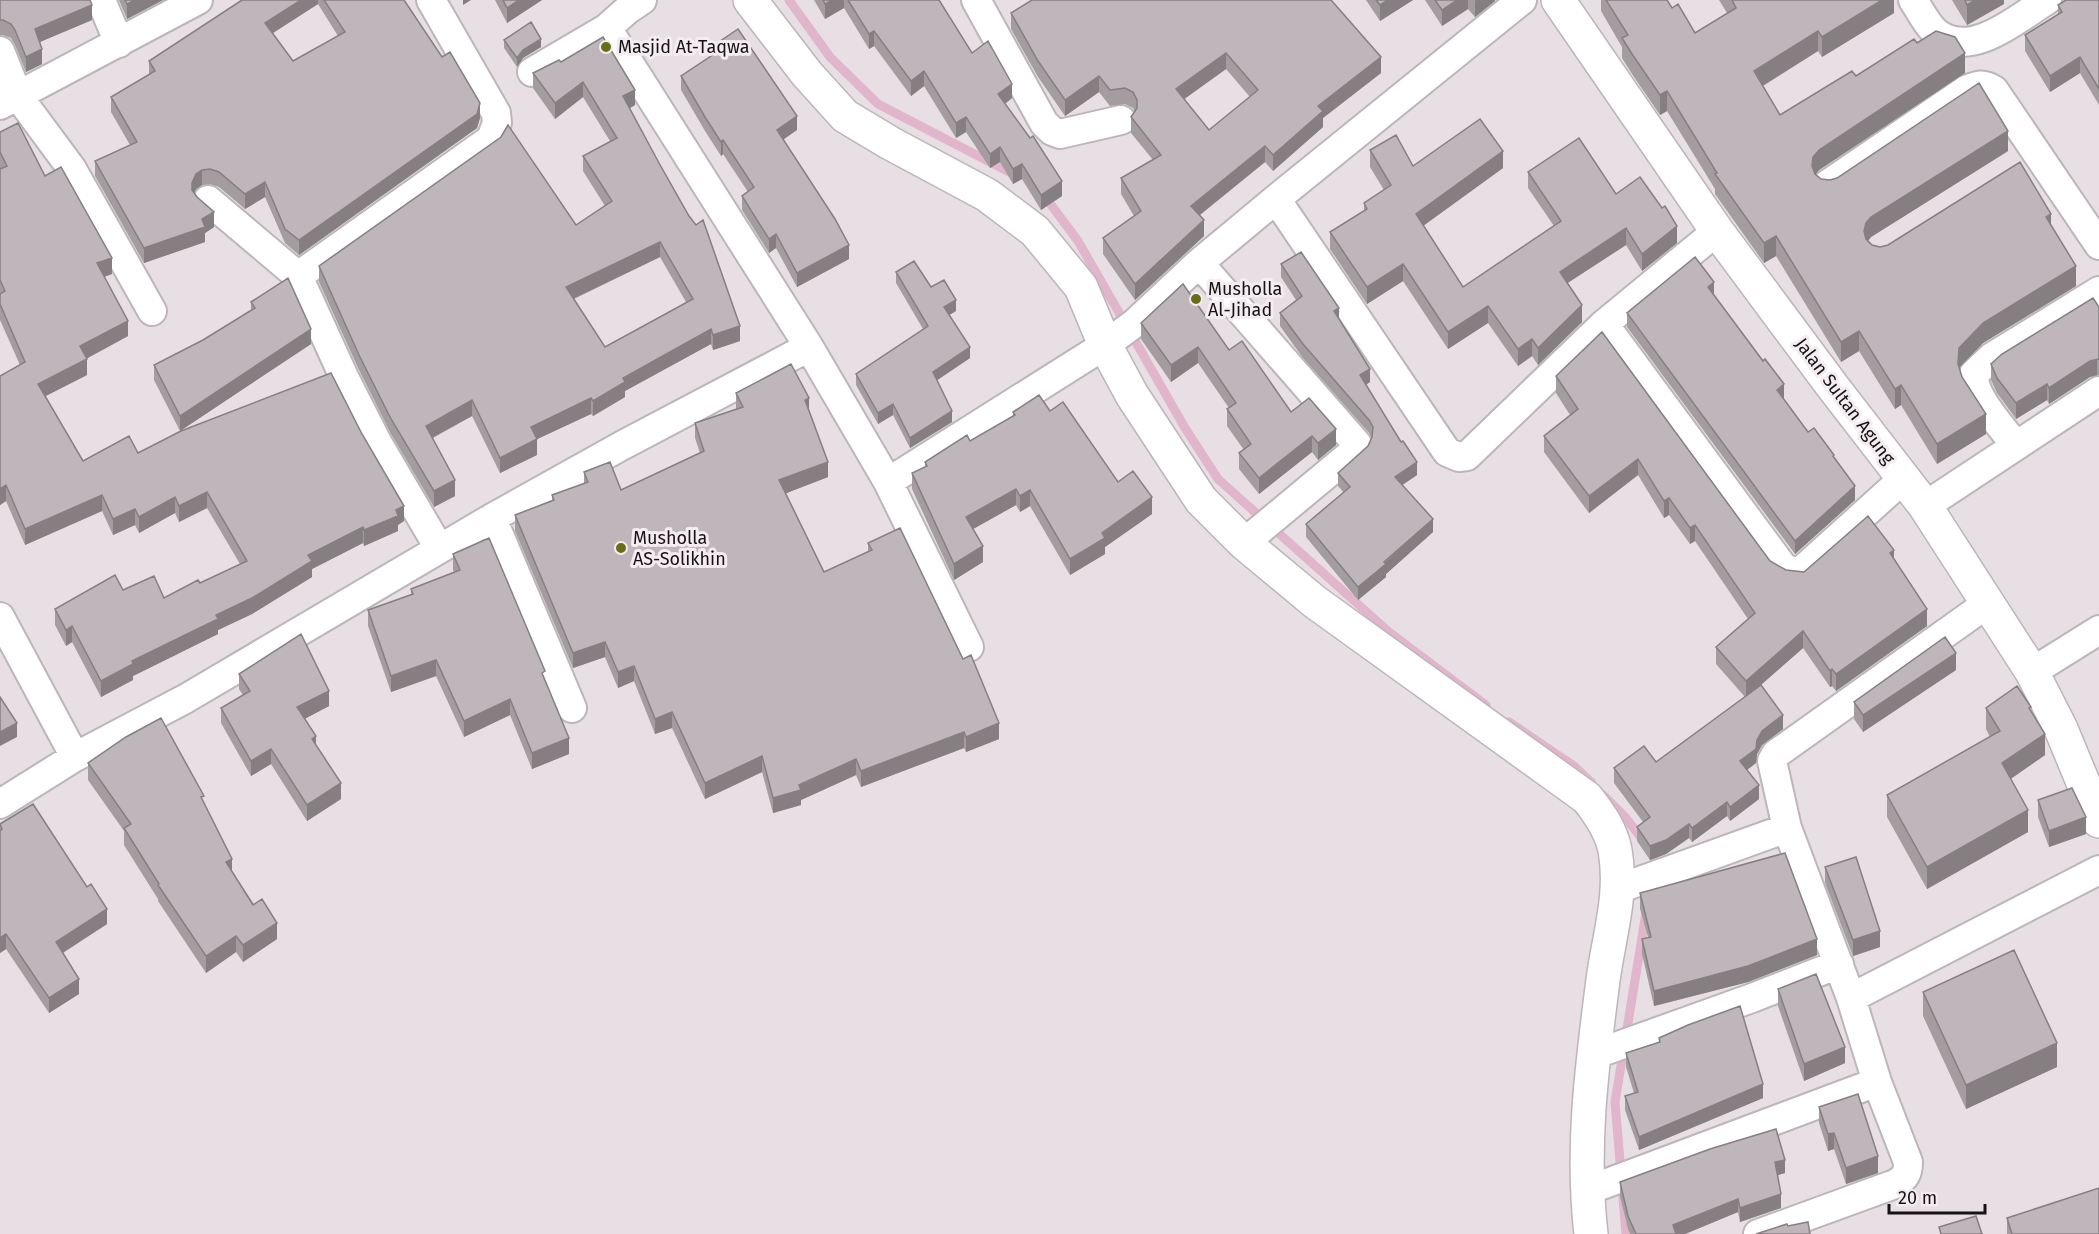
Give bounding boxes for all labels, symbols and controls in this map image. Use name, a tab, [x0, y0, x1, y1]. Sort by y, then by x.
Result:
place label: Masjid At-Taqwa	[618, 36, 750, 58]
marker: Masjid At-Taqwa	[599, 40, 613, 54]
place label: Musholla Al-Jihad	[1208, 278, 1282, 321]
marker: Musholla Al-Jihad	[1189, 292, 1203, 306]
street label: Jalan Sultan Agung	[1790, 334, 1900, 469]
place label: Musholla AS-Solikhin	[633, 527, 726, 570]
marker: Musholla AS-Solikhin	[614, 541, 628, 555]
scale bar	[1889, 1177, 1985, 1215]
text: 20 m	[1898, 1187, 1937, 1209]

